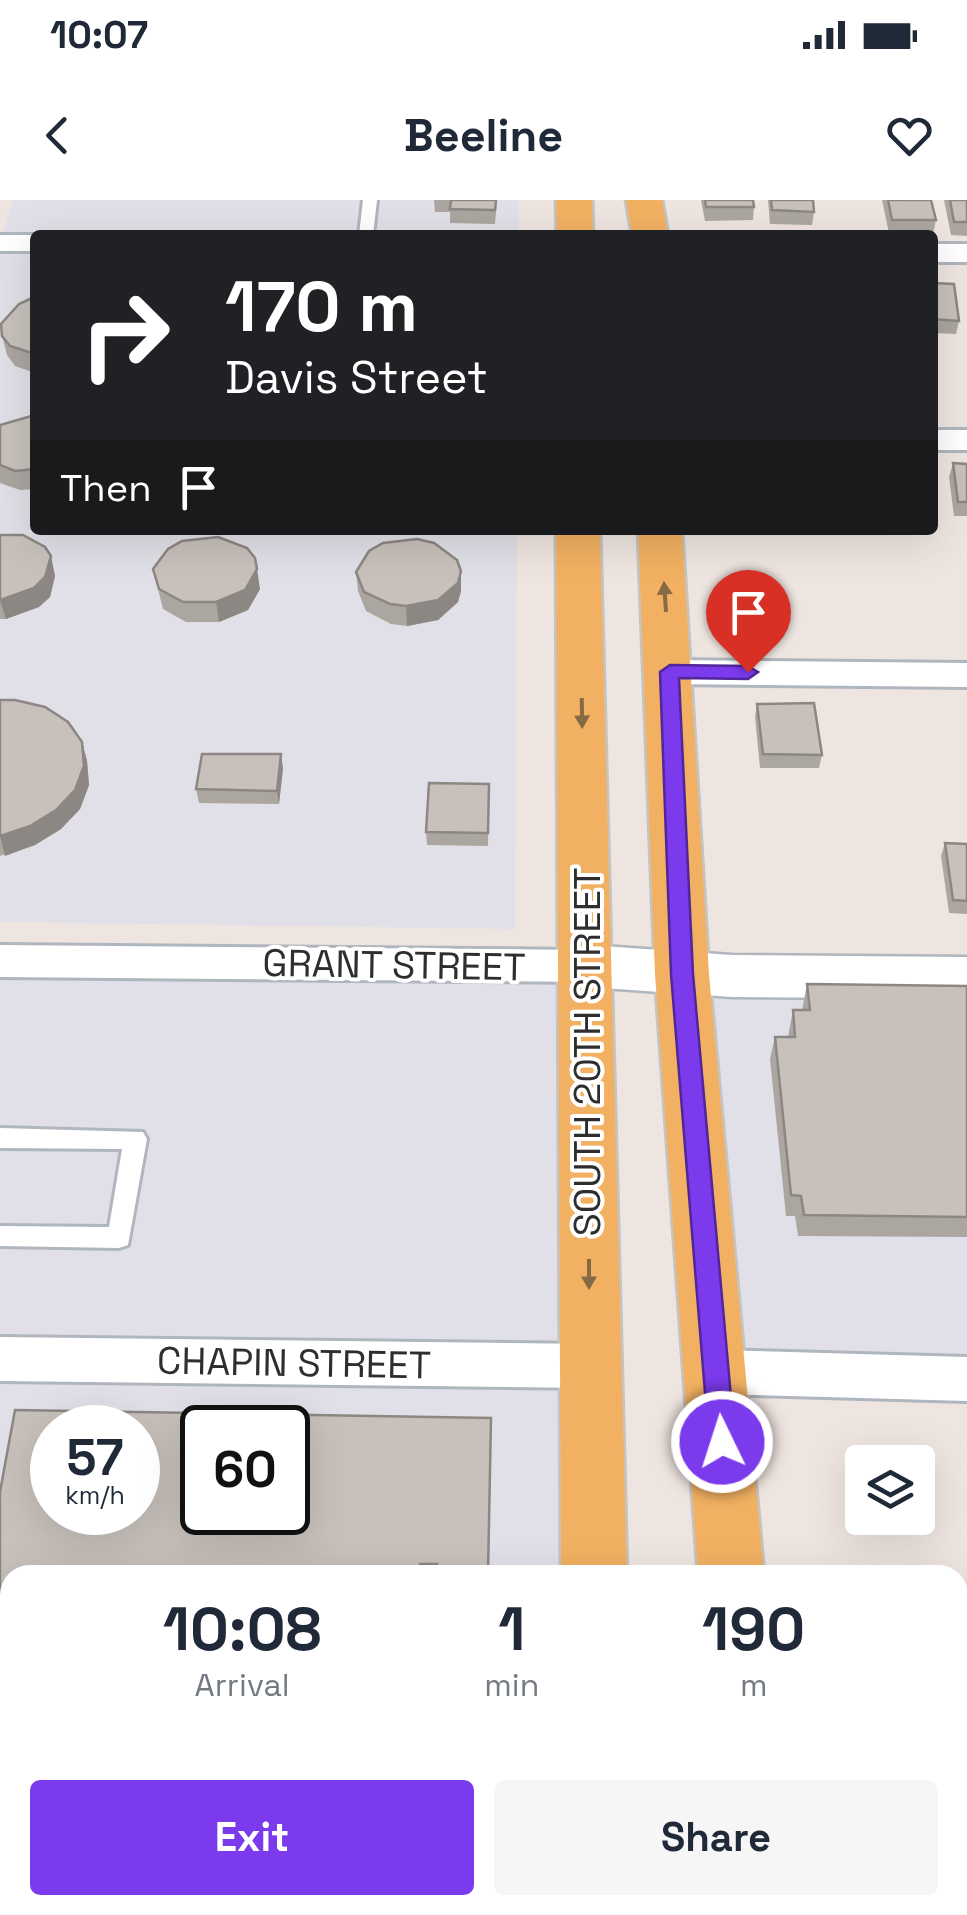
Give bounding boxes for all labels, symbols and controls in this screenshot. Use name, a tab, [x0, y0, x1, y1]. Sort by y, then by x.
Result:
text: 10:07	[50, 11, 148, 59]
text: Beeline	[404, 107, 563, 164]
icon: back	[30, 108, 85, 163]
icon: heart	[882, 108, 937, 163]
text: 170 m	[225, 262, 418, 351]
icon: right	[60, 270, 190, 400]
text: Davis Street	[225, 349, 488, 406]
icon: arrive	[171, 460, 226, 515]
text: Then	[60, 464, 151, 512]
pin	[706, 570, 791, 673]
one-way arrow	[657, 580, 673, 612]
icon: arrive	[721, 585, 776, 640]
one-way arrow	[575, 697, 591, 729]
street label: SOUTH 20TH STREET	[563, 868, 611, 1236]
street label: GRANT STREET	[262, 939, 526, 991]
one-way arrow	[581, 1258, 597, 1290]
street label: CHAPIN STREET	[157, 1337, 431, 1389]
position arrow	[670, 1390, 774, 1494]
speed limit sign: 60	[180, 1405, 310, 1535]
text: 57	[66, 1426, 124, 1490]
map controls	[845, 1445, 935, 1535]
button: layers	[845, 1445, 935, 1535]
text: km/h	[65, 1479, 125, 1511]
text: 10:08	[163, 1591, 322, 1668]
text: 1	[498, 1591, 525, 1668]
text: 190	[702, 1591, 805, 1668]
text: Arrival	[195, 1665, 290, 1705]
text: min	[484, 1665, 539, 1705]
text: m	[740, 1665, 767, 1705]
button: Exit	[30, 1780, 474, 1895]
button: Share	[494, 1780, 938, 1895]

